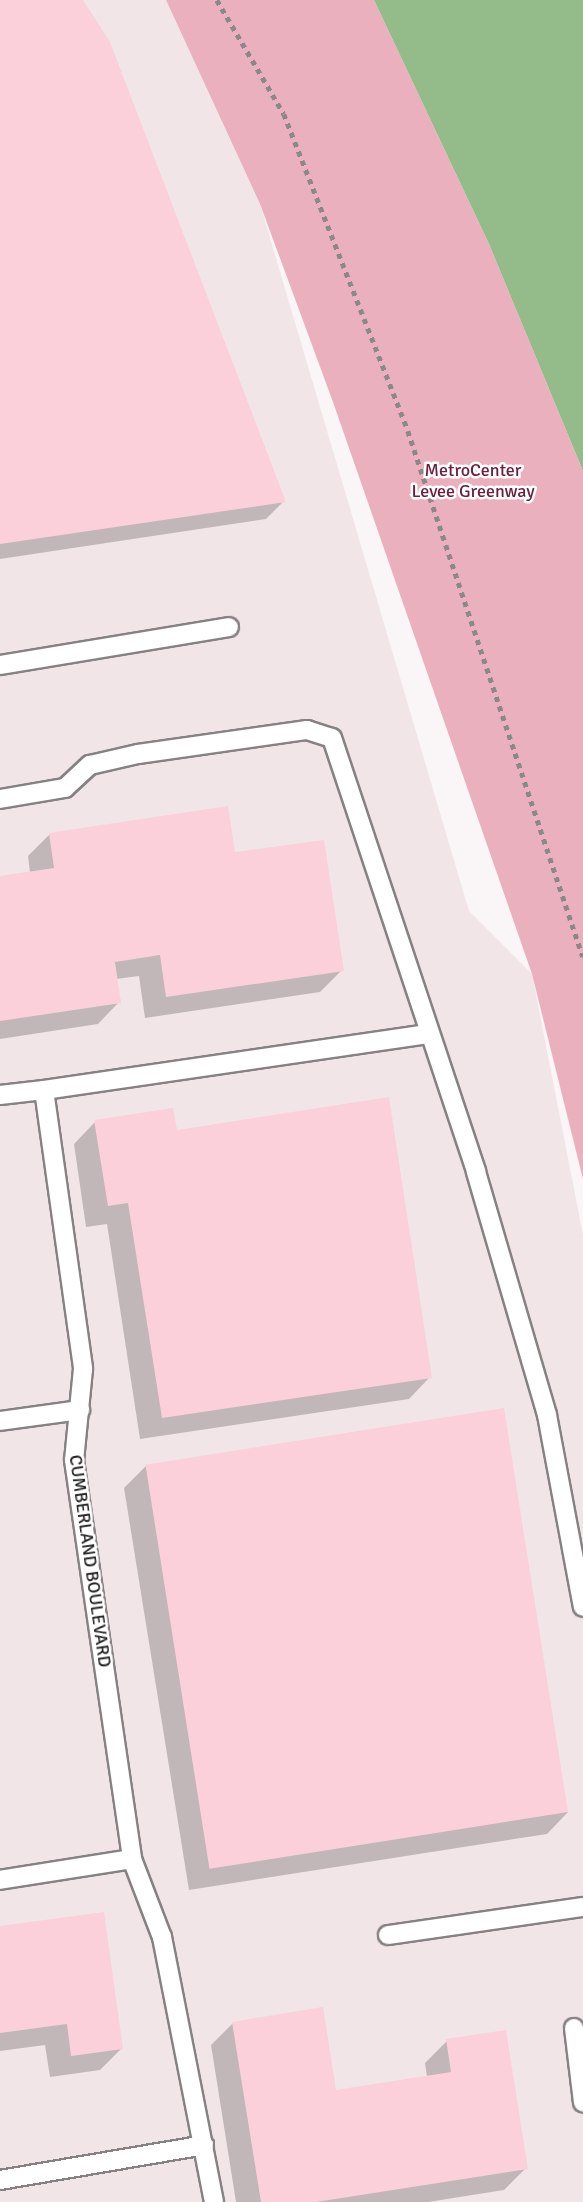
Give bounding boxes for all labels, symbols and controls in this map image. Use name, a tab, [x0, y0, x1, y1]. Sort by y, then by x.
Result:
park label: MetroCenter Levee Greenway	[411, 460, 535, 503]
street label: CUMBERLAND BOULEVARD	[64, 1453, 116, 1669]

